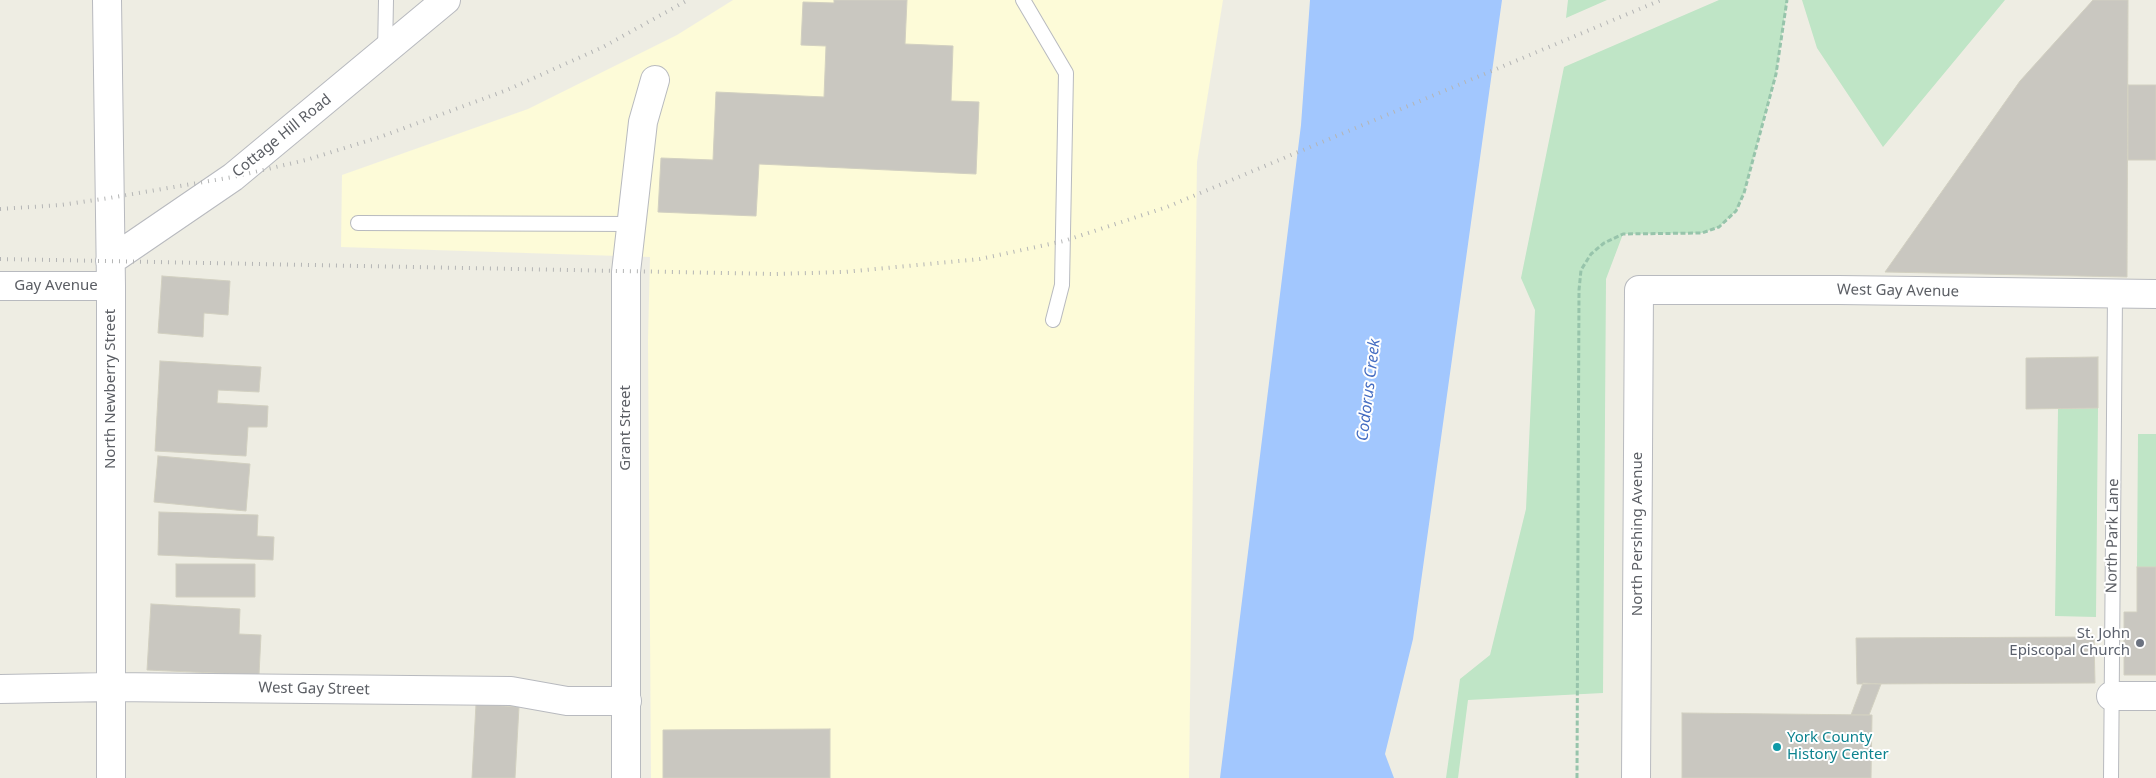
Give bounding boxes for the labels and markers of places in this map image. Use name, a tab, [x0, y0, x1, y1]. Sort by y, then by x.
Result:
place label: St. John Episcopal Church	[2009, 625, 2130, 660]
marker: St. John Episcopal Church	[2134, 637, 2146, 649]
place label: York County History Center	[1787, 729, 1889, 764]
marker: York County History Center	[1771, 741, 1783, 753]

